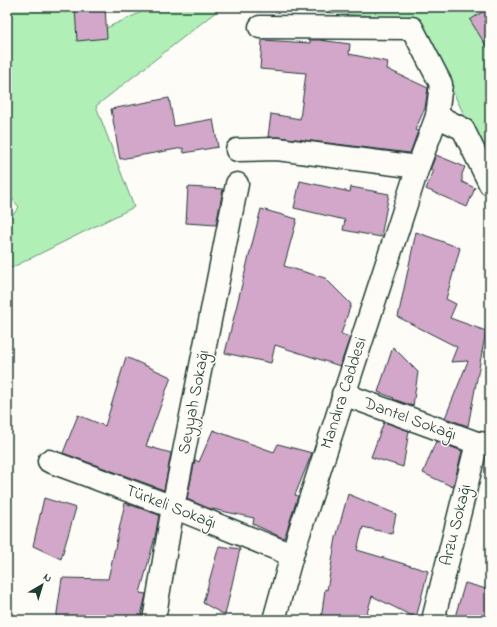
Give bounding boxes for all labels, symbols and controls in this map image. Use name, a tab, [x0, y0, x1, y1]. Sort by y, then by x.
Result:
street label: Mandıra Caddesi	[314, 334, 374, 452]
street label: Seyyah Sokağı	[172, 348, 218, 457]
street label: Dantel Sokağı	[358, 390, 460, 449]
street label: Türkeli Sokağı	[121, 478, 220, 538]
street label: Arzu Sokağı	[434, 482, 480, 569]
north arrow	[22, 565, 62, 605]
text: N	[40, 569, 55, 587]

